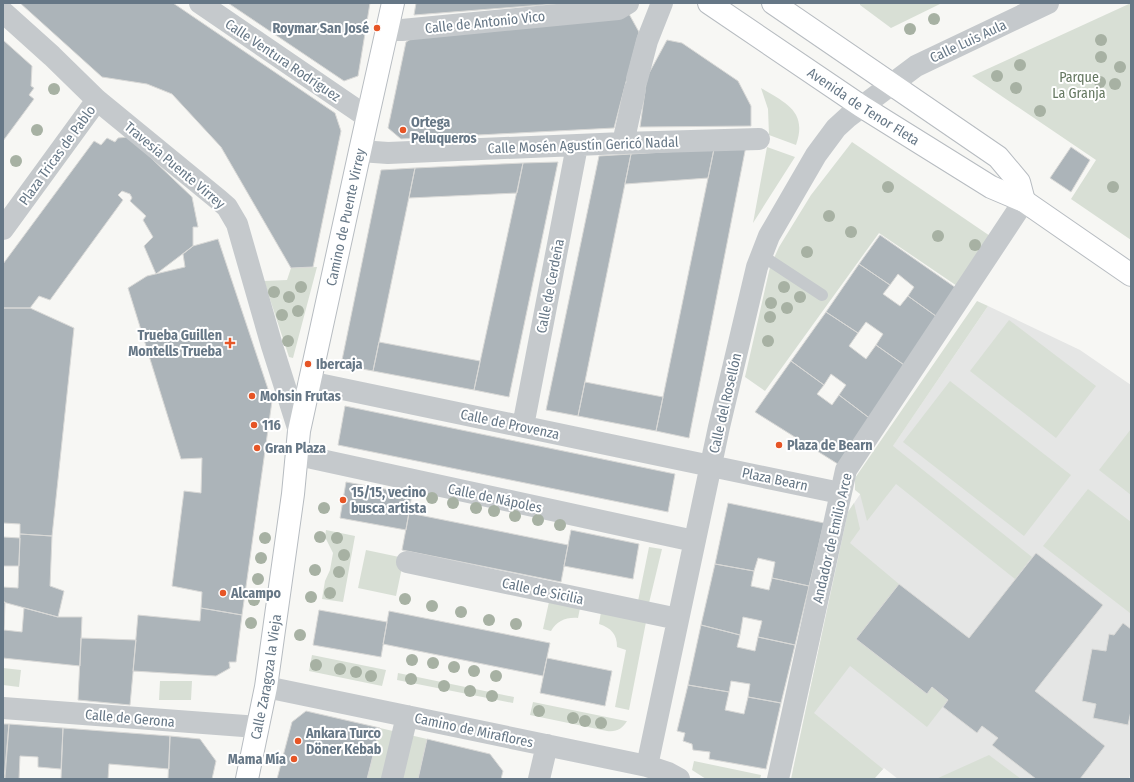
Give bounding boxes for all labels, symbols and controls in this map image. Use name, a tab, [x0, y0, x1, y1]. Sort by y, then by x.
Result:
street label: Calle de Antonio Vico	[424, 8, 546, 37]
street label: Calle Ventura Rodríguez	[222, 15, 344, 106]
street label: Calle Luis Aula	[927, 16, 1009, 67]
place label: Roymar San José	[272, 20, 369, 37]
marker: Roymar San José	[372, 23, 382, 33]
street label: Avenida de Tenor Fleta	[804, 64, 923, 149]
park label: Parque La Granja	[1052, 69, 1106, 102]
street label: Plaza Tricas de Pablo	[16, 102, 99, 208]
place label: Ortega Peluqueros	[411, 114, 477, 147]
street label: Travesía Puente Virrey	[121, 118, 229, 213]
marker: Ortega Peluqueros	[398, 125, 408, 135]
street label: Calle Mosén Agustín Gericó Nadal	[487, 134, 679, 157]
street label: Camino de Puente Virrey	[323, 146, 369, 288]
street label: Calle de Cerdeña	[533, 237, 568, 335]
place label: Trueba Guillen Montells Trueba	[128, 327, 222, 360]
marker: Trueba Guillen Montells Trueba	[225, 338, 235, 348]
street label: Calle del Rosellón	[706, 351, 745, 455]
place label: Ibercaja	[316, 356, 363, 373]
marker: Ibercaja	[303, 359, 313, 369]
place label: Mohsin Frutas	[260, 388, 341, 405]
marker: Mohsin Frutas	[247, 391, 257, 401]
street label: Calle de Provenza	[459, 406, 561, 443]
place label: 116	[262, 417, 281, 434]
marker: 116	[249, 420, 259, 430]
place label: Plaza de Bearn	[787, 437, 873, 454]
place label: Gran Plaza	[265, 440, 326, 457]
marker: Plaza de Bearn	[774, 440, 784, 450]
marker: Gran Plaza	[252, 443, 262, 453]
street label: Plaza Bearn	[740, 464, 809, 495]
street label: Andador de Emilio Arce	[809, 471, 856, 605]
street label: Calle de Nápoles	[446, 480, 543, 517]
place label: 15/15, vecino busca artista	[351, 484, 427, 517]
marker: 15/15, vecino busca artista	[338, 495, 348, 505]
street label: Calle de Sicilia	[501, 575, 585, 608]
place label: Alcampo	[230, 585, 282, 602]
marker: Alcampo	[218, 588, 228, 598]
street label: Calle Zaragoza la Vieja	[247, 613, 285, 741]
street label: Calle de Gerona	[84, 706, 176, 731]
street label: Camino de Miraflores	[413, 710, 535, 751]
place label: Ankara Turco Döner Kebab	[305, 725, 382, 758]
marker: Ankara Turco Döner Kebab	[293, 736, 303, 746]
place label: Mama Mía	[228, 751, 286, 768]
marker: Mama Mía	[289, 754, 299, 764]

